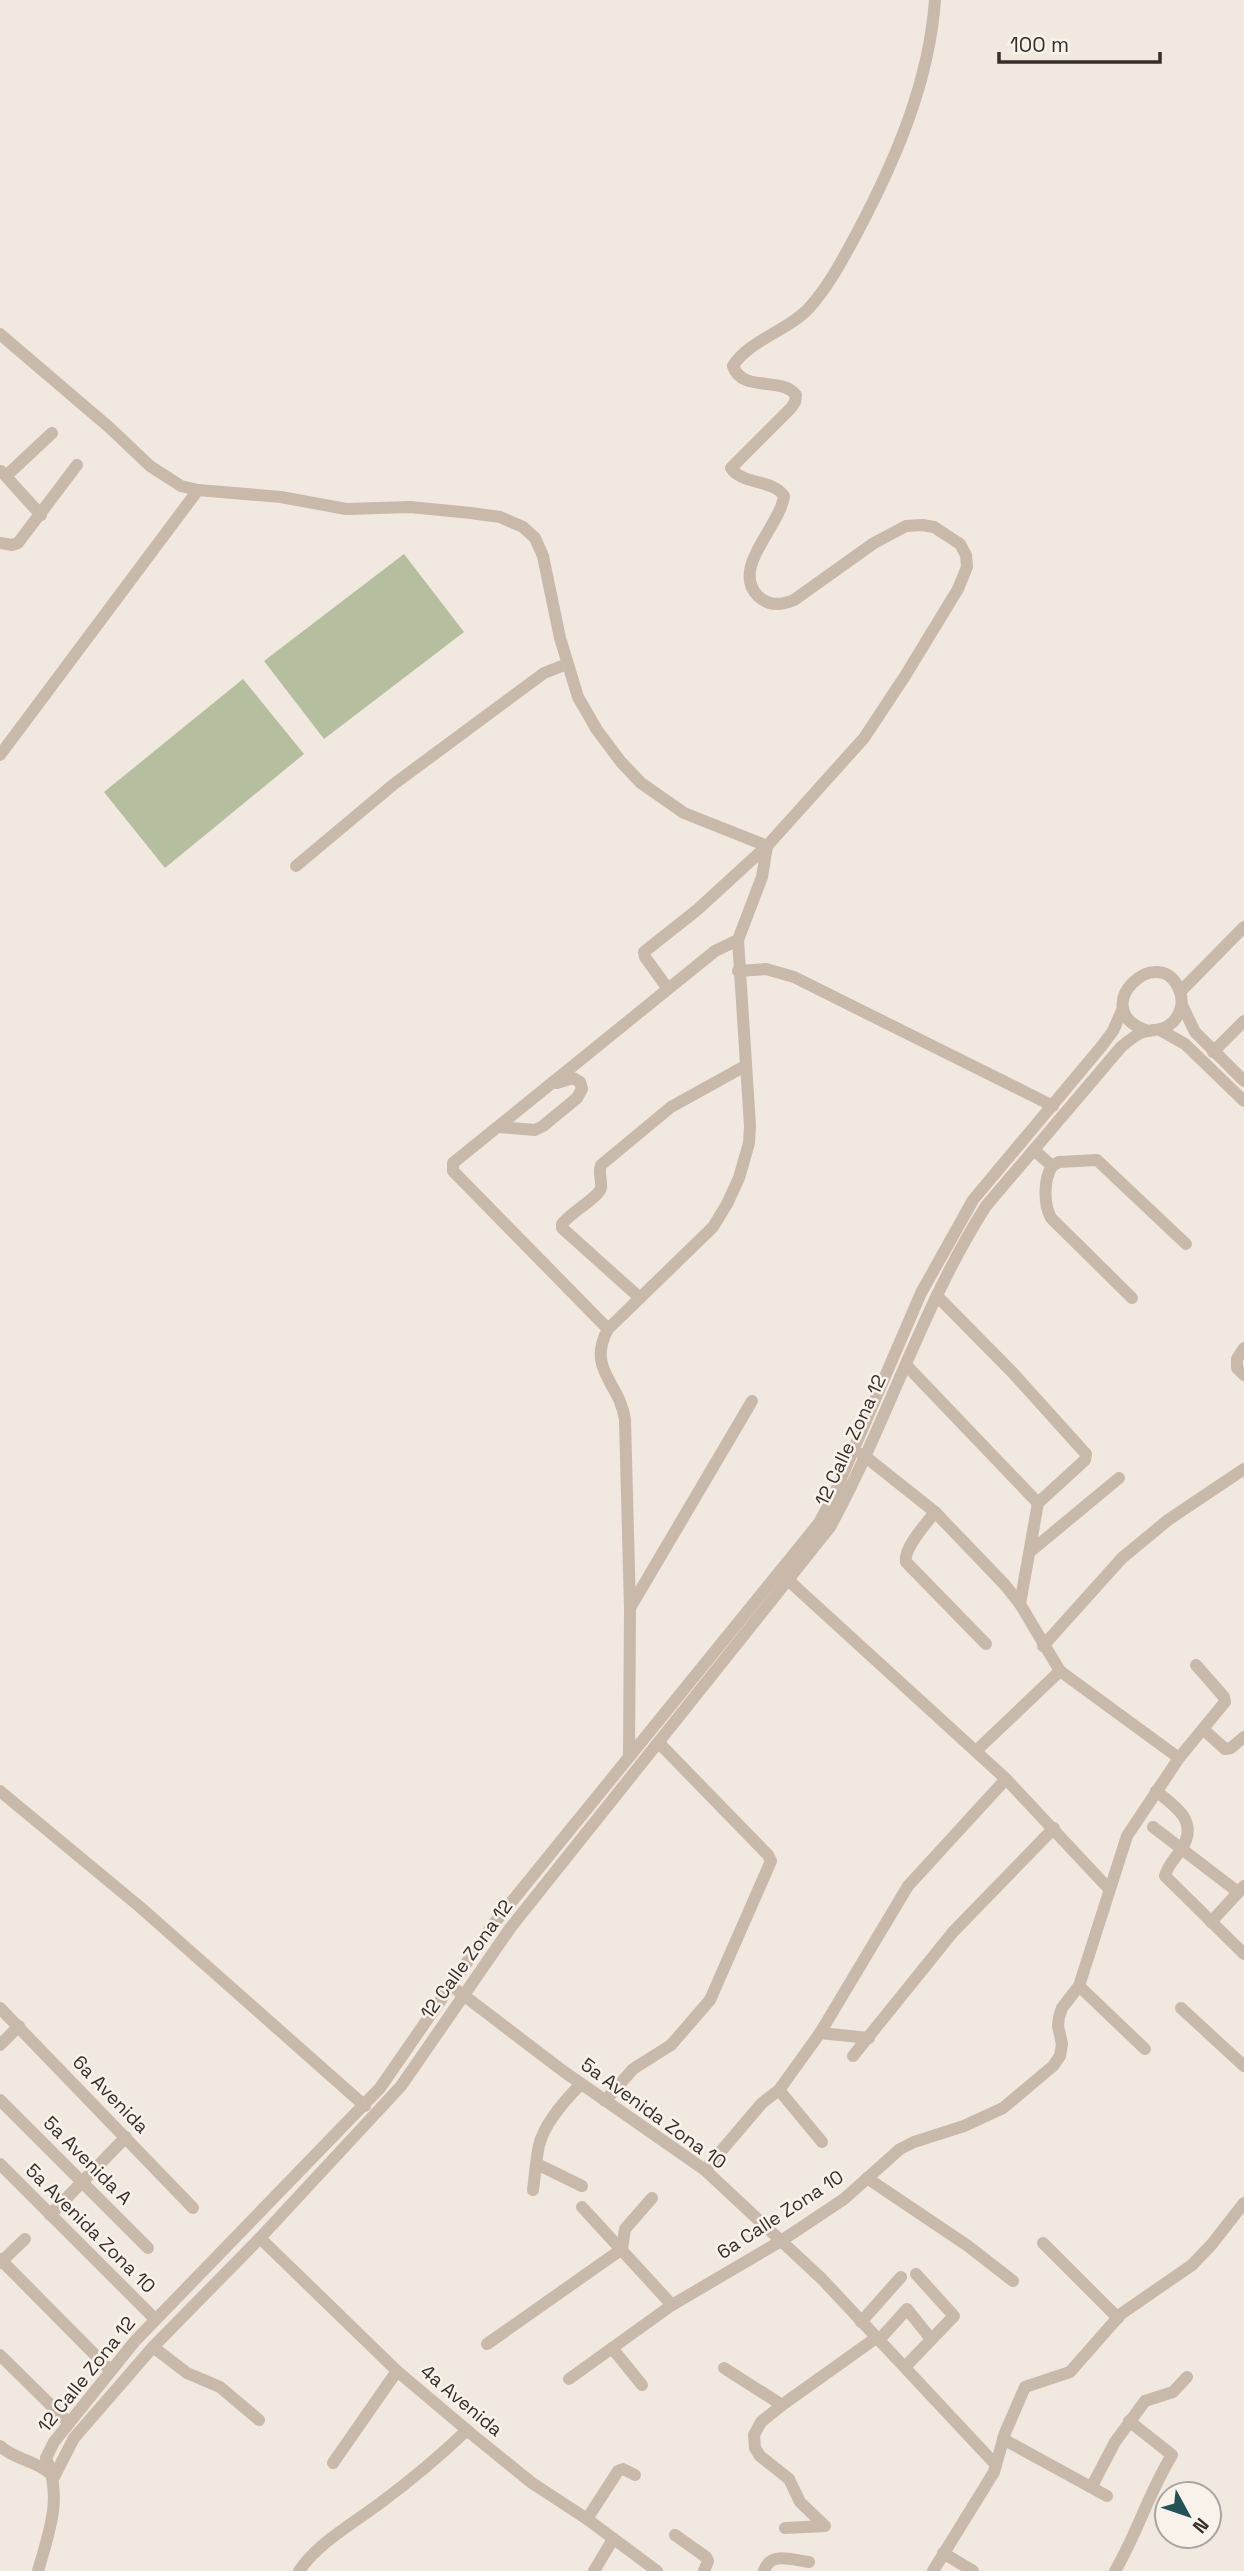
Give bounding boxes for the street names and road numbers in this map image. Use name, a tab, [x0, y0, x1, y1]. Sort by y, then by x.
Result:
street label: 12 Calle Zona 12	[809, 1371, 892, 1510]
street label: 12 Calle Zona 12	[415, 1894, 518, 2024]
street label: 6a Avenida	[67, 2050, 154, 2139]
street label: 5a Avenida Zona 10	[576, 2052, 731, 2175]
street label: 5a Avenida A	[38, 2111, 137, 2210]
street label: 5a Avenida Zona 10	[20, 2158, 161, 2299]
street label: 6a Calle Zona 10	[712, 2164, 848, 2265]
street label: 12 Calle Zona 12	[32, 2311, 141, 2437]
street label: 4a Avenida	[415, 2359, 508, 2442]

